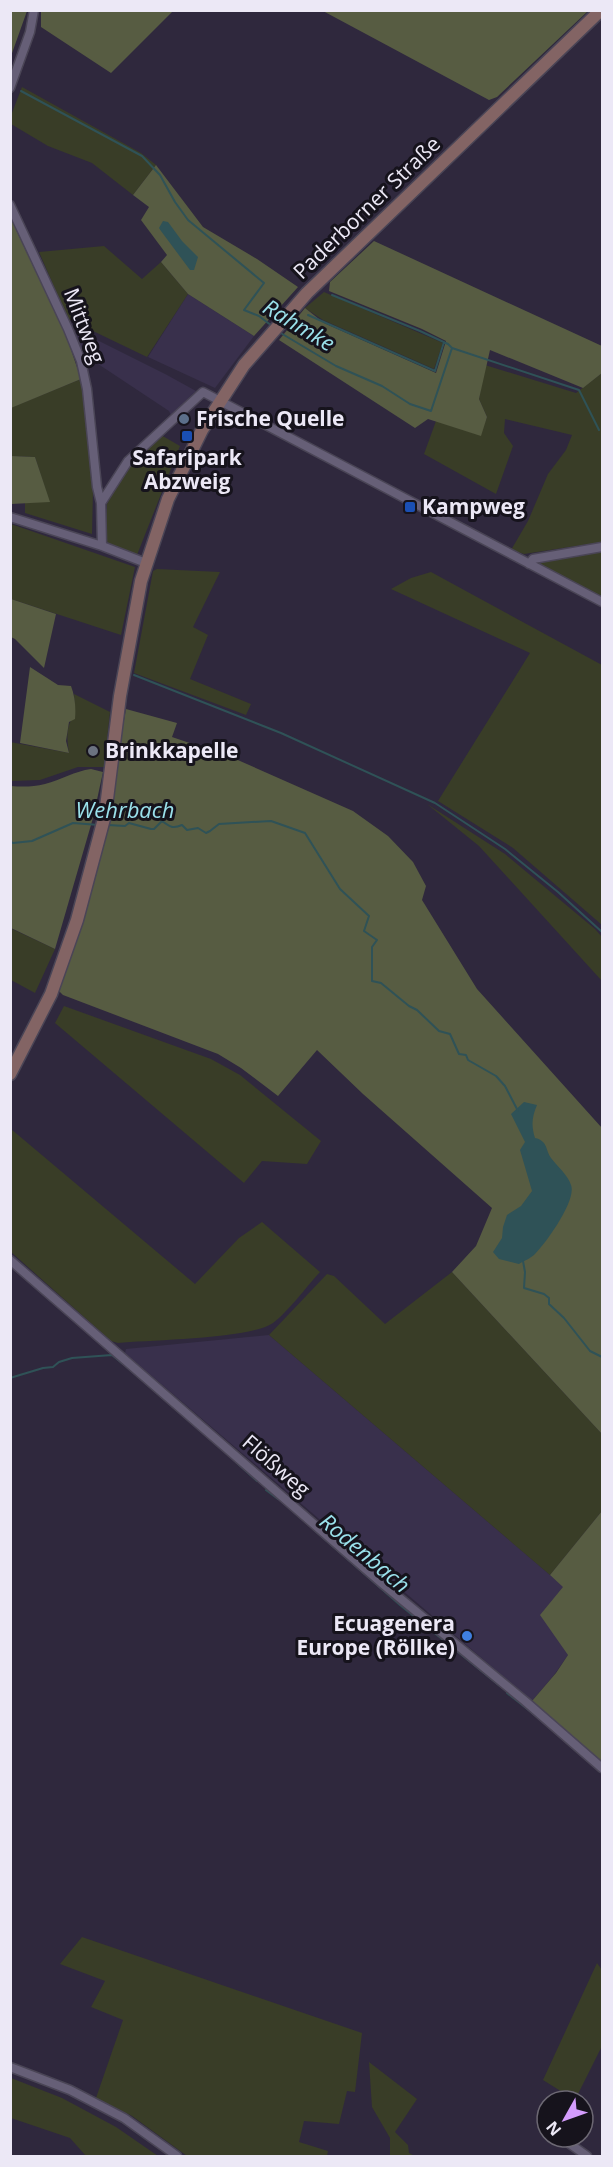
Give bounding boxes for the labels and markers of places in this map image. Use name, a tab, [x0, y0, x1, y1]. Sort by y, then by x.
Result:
place label: Frische Quelle	[196, 404, 345, 432]
marker: Frische Quelle	[177, 412, 191, 426]
marker: Safaripark Abzweig	[180, 429, 194, 443]
place label: Safaripark Abzweig	[132, 443, 243, 495]
place label: Kampweg	[422, 492, 525, 520]
marker: Kampweg	[403, 500, 417, 514]
place label: Brinkkapelle	[105, 736, 239, 764]
marker: Brinkkapelle	[86, 744, 100, 758]
place label: Ecuagenera Europe (Röllke)	[296, 1609, 455, 1661]
marker: Ecuagenera Europe (Röllke)	[460, 1629, 474, 1643]

